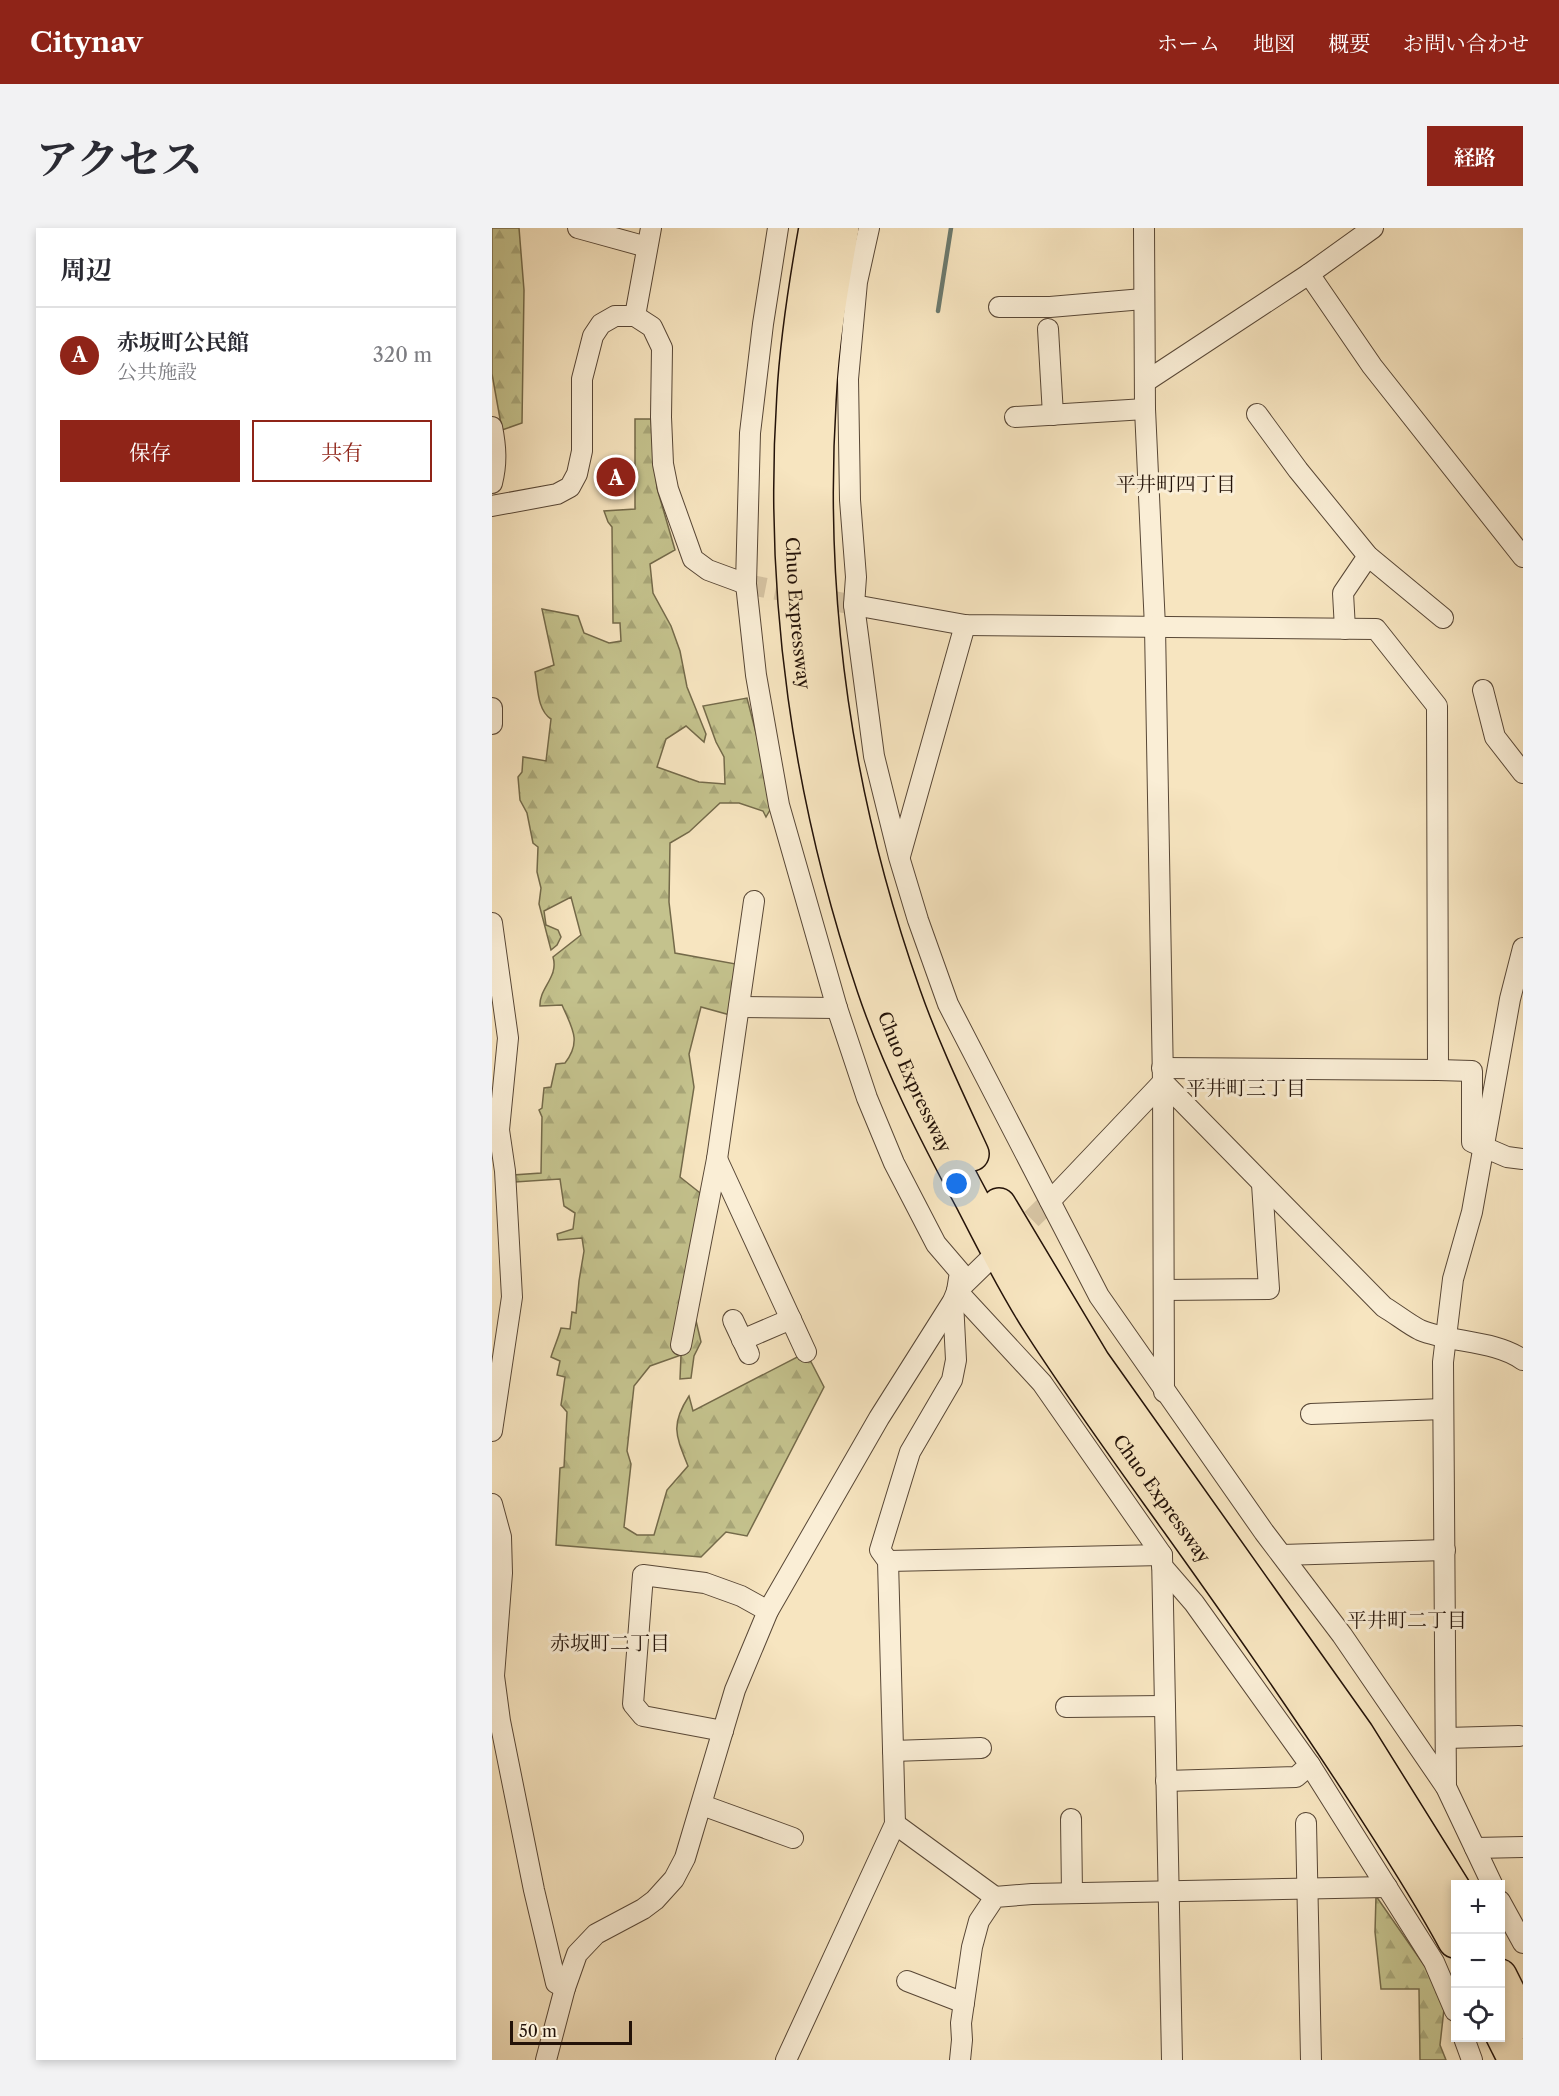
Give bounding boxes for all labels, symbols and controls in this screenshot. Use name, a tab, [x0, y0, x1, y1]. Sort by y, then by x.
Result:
text: Citynav	[30, 25, 143, 59]
text: ホーム	[1157, 31, 1220, 56]
text: 地図	[1253, 31, 1295, 56]
text: 概要	[1328, 31, 1370, 56]
text: お問い合わせ	[1403, 31, 1529, 56]
button: 経路	[1427, 126, 1523, 186]
text: アクセス	[36, 133, 203, 185]
text: 周辺	[60, 254, 112, 286]
text: 赤坂町公民館	[117, 329, 249, 356]
text: A	[72, 343, 87, 367]
text: 320 m	[373, 343, 432, 367]
text: 公共施設	[117, 360, 197, 384]
button: 保存	[60, 420, 240, 482]
button: 共有	[252, 420, 432, 482]
pin: A	[596, 454, 636, 500]
district label: 平井町四丁目	[1116, 472, 1236, 496]
street label: Chuo Expressway	[781, 537, 815, 692]
street label: Chuo Expressway	[873, 1008, 956, 1157]
district label: 平井町三丁目	[1186, 1076, 1306, 1100]
your location	[942, 1169, 971, 1198]
street label: Chuo Expressway	[1108, 1431, 1215, 1568]
district label: 平井町二丁目	[1347, 1608, 1467, 1632]
district label: 赤坂町二丁目	[550, 1631, 670, 1655]
map controls	[1451, 1880, 1505, 2042]
button: +	[1451, 1880, 1505, 1934]
button: −	[1451, 1934, 1505, 1988]
button: locate	[1451, 1988, 1505, 2042]
scale bar	[510, 2018, 632, 2046]
text: 50 m	[519, 2021, 557, 2041]

